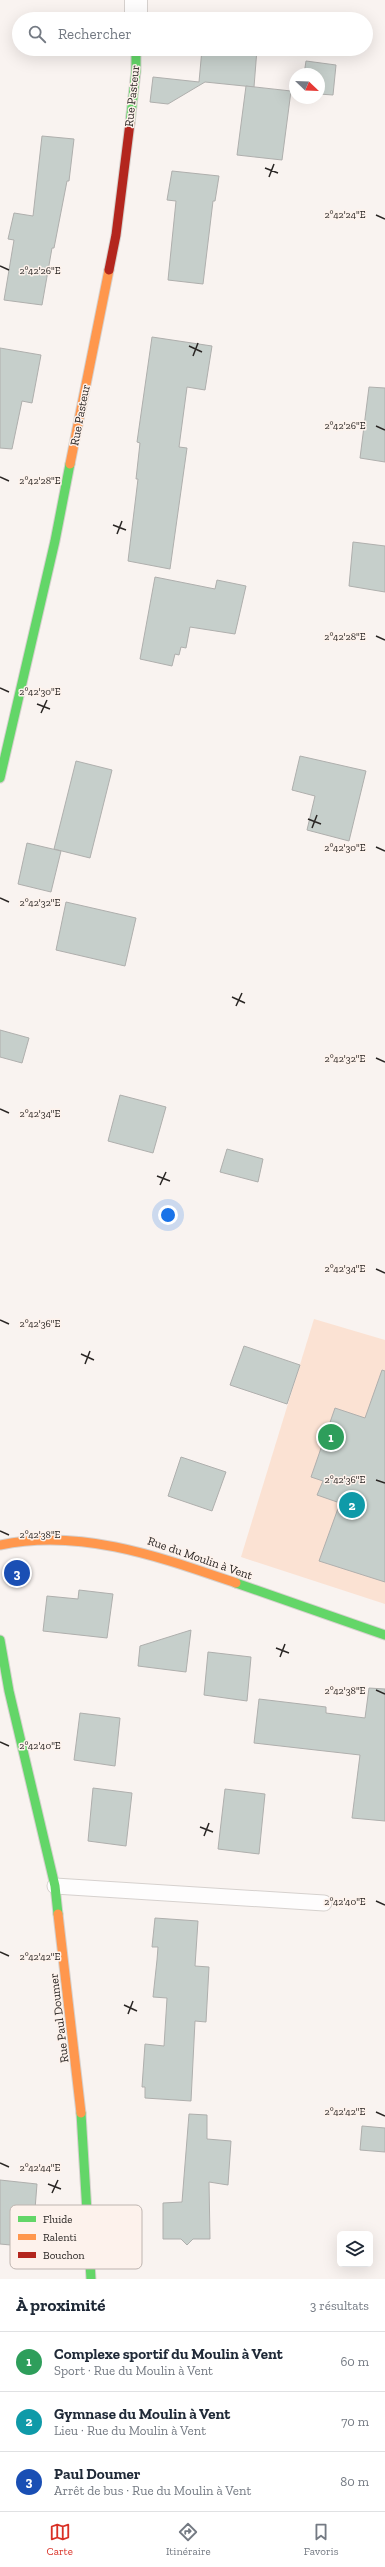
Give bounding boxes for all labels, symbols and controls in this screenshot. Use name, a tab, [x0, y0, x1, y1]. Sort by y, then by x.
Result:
search box	[12, 12, 373, 56]
icon: search	[26, 23, 48, 45]
text: Rechercher	[58, 25, 132, 43]
street label: Rue Pasteur	[122, 64, 142, 128]
north arrow	[289, 68, 325, 104]
text: 2°42'24"E	[324, 209, 366, 221]
text: 2°42'26"E	[19, 265, 61, 277]
street label: Rue Pasteur	[67, 383, 93, 447]
text: 2°42'26"E	[324, 420, 366, 432]
text: 2°42'28"E	[19, 475, 61, 487]
text: 2°42'28"E	[324, 631, 366, 643]
text: 2°42'30"E	[19, 686, 61, 698]
text: 2°42'30"E	[324, 842, 366, 854]
text: 2°42'32"E	[20, 897, 61, 909]
text: 2°42'32"E	[325, 1053, 366, 1065]
text: 2°42'34"E	[20, 1108, 61, 1120]
your location	[158, 1205, 178, 1225]
text: 2°42'34"E	[325, 1263, 366, 1275]
text: 2°42'36"E	[20, 1318, 61, 1330]
pin: 1	[318, 1422, 344, 1452]
text: 2°42'36"E	[325, 1474, 366, 1486]
pin: 2	[339, 1490, 365, 1520]
text: 2°42'38"E	[19, 1529, 61, 1541]
street label: Rue du Moulin à Vent	[146, 1533, 255, 1583]
pin: 3	[4, 1558, 30, 1588]
text: 2°42'38"E	[324, 1685, 366, 1697]
text: 2°42'40"E	[19, 1740, 61, 1752]
text: 2°42'40"E	[324, 1896, 366, 1908]
text: 2°42'42"E	[20, 1951, 61, 1963]
street label: Rue Paul Doumer	[47, 1972, 71, 2064]
text: 2°42'42"E	[325, 2106, 366, 2118]
text: 2°42'44"E	[20, 2162, 61, 2174]
legend	[10, 2205, 142, 2269]
text: Fluide	[43, 2213, 73, 2226]
text: Ralenti	[43, 2231, 77, 2244]
map controls	[337, 2231, 373, 2267]
button: layers	[337, 2231, 373, 2267]
text: Bouchon	[43, 2249, 85, 2262]
text: À proximité	[16, 2295, 105, 2315]
text: 3 résultats	[310, 2298, 369, 2313]
text: Complexe sportif du Moulin à Vent	[54, 2345, 283, 2363]
text: 1	[26, 2354, 32, 2369]
text: 60 m	[340, 2354, 369, 2369]
text: Sport · Rue du Moulin à Vent	[54, 2363, 213, 2378]
text: Gymnase du Moulin à Vent	[54, 2405, 230, 2423]
text: 2	[26, 2414, 32, 2429]
text: 70 m	[341, 2414, 369, 2429]
text: Lieu · Rue du Moulin à Vent	[54, 2423, 206, 2438]
text: Paul Doumer	[54, 2465, 140, 2483]
text: 3	[26, 2474, 32, 2489]
text: 80 m	[340, 2474, 369, 2489]
text: Arrêt de bus · Rue du Moulin à Vent	[54, 2483, 251, 2498]
tab: Carte	[47, 2521, 73, 2558]
tab: Itinéraire	[166, 2521, 211, 2558]
tab: Favoris	[304, 2521, 338, 2558]

